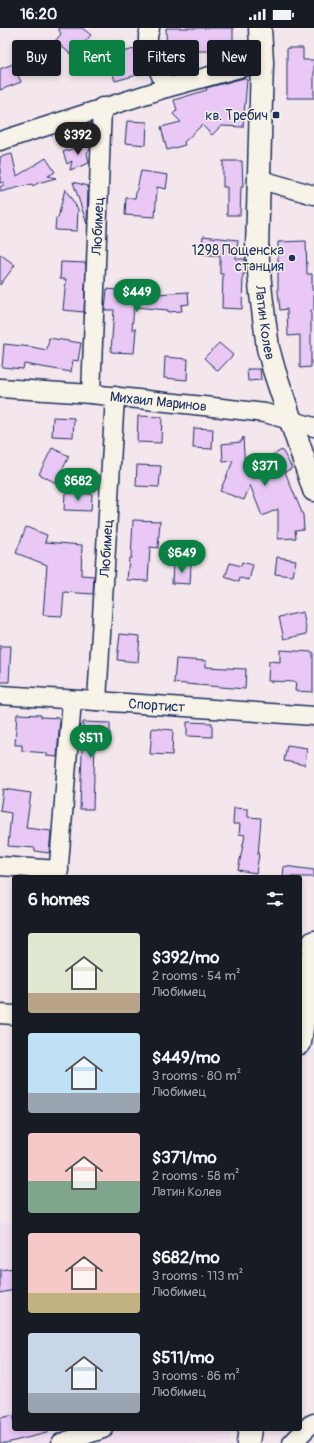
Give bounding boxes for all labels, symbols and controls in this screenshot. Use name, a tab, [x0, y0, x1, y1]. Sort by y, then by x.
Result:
text: 16:20	[20, 5, 57, 24]
chip: Buy	[12, 40, 61, 76]
chip: Rent	[69, 40, 125, 76]
chip: Filters	[133, 40, 199, 76]
chip: New	[207, 40, 261, 76]
place label: кв. Требич	[205, 107, 268, 124]
marker: кв. Требич	[271, 110, 281, 120]
pin: $392	[54, 122, 102, 156]
text: $392	[64, 127, 92, 143]
street label: Любимец	[88, 196, 107, 257]
place label: 1298 Пощенска станция	[191, 242, 284, 275]
marker: 1298 Пощенска станция	[287, 253, 297, 263]
pin: $449	[113, 279, 161, 313]
street label: Латин Колев	[252, 283, 279, 362]
text: $449	[123, 284, 151, 300]
street label: Михаил Маринов	[109, 388, 208, 415]
pin: $371	[241, 453, 289, 487]
text: $371	[252, 458, 278, 474]
pin: $682	[54, 468, 102, 502]
text: $682	[64, 473, 92, 489]
street label: Любимец	[96, 518, 116, 579]
pin: $649	[158, 540, 206, 574]
text: $649	[168, 545, 196, 561]
street label: Спортист	[128, 695, 186, 716]
pin: $511	[67, 725, 115, 759]
text: $511	[79, 730, 103, 746]
icon: filters	[264, 888, 286, 910]
text: 6 homes	[28, 889, 89, 910]
text: $392/mo	[152, 947, 219, 968]
icon: home	[60, 949, 108, 997]
text: 2 rooms · 54 m²	[152, 968, 240, 984]
text: Любимец	[152, 984, 206, 1000]
text: $449/mo	[152, 1047, 220, 1068]
icon: home	[60, 1049, 108, 1097]
text: 3 rooms · 80 m²	[152, 1068, 241, 1084]
text: Любимец	[152, 1084, 206, 1100]
text: $371/mo	[152, 1147, 217, 1168]
icon: home	[60, 1149, 108, 1197]
text: 2 rooms · 58 m²	[152, 1168, 239, 1184]
text: Латин Колев	[152, 1184, 222, 1200]
text: $682/mo	[152, 1247, 220, 1268]
icon: home	[60, 1249, 108, 1297]
text: 3 rooms · 113 m²	[152, 1268, 243, 1284]
text: Любимец	[152, 1284, 206, 1300]
text: $511/mo	[152, 1347, 214, 1368]
icon: home	[60, 1349, 108, 1397]
text: 3 rooms · 86 m²	[152, 1368, 240, 1384]
text: Любимец	[152, 1384, 206, 1400]

